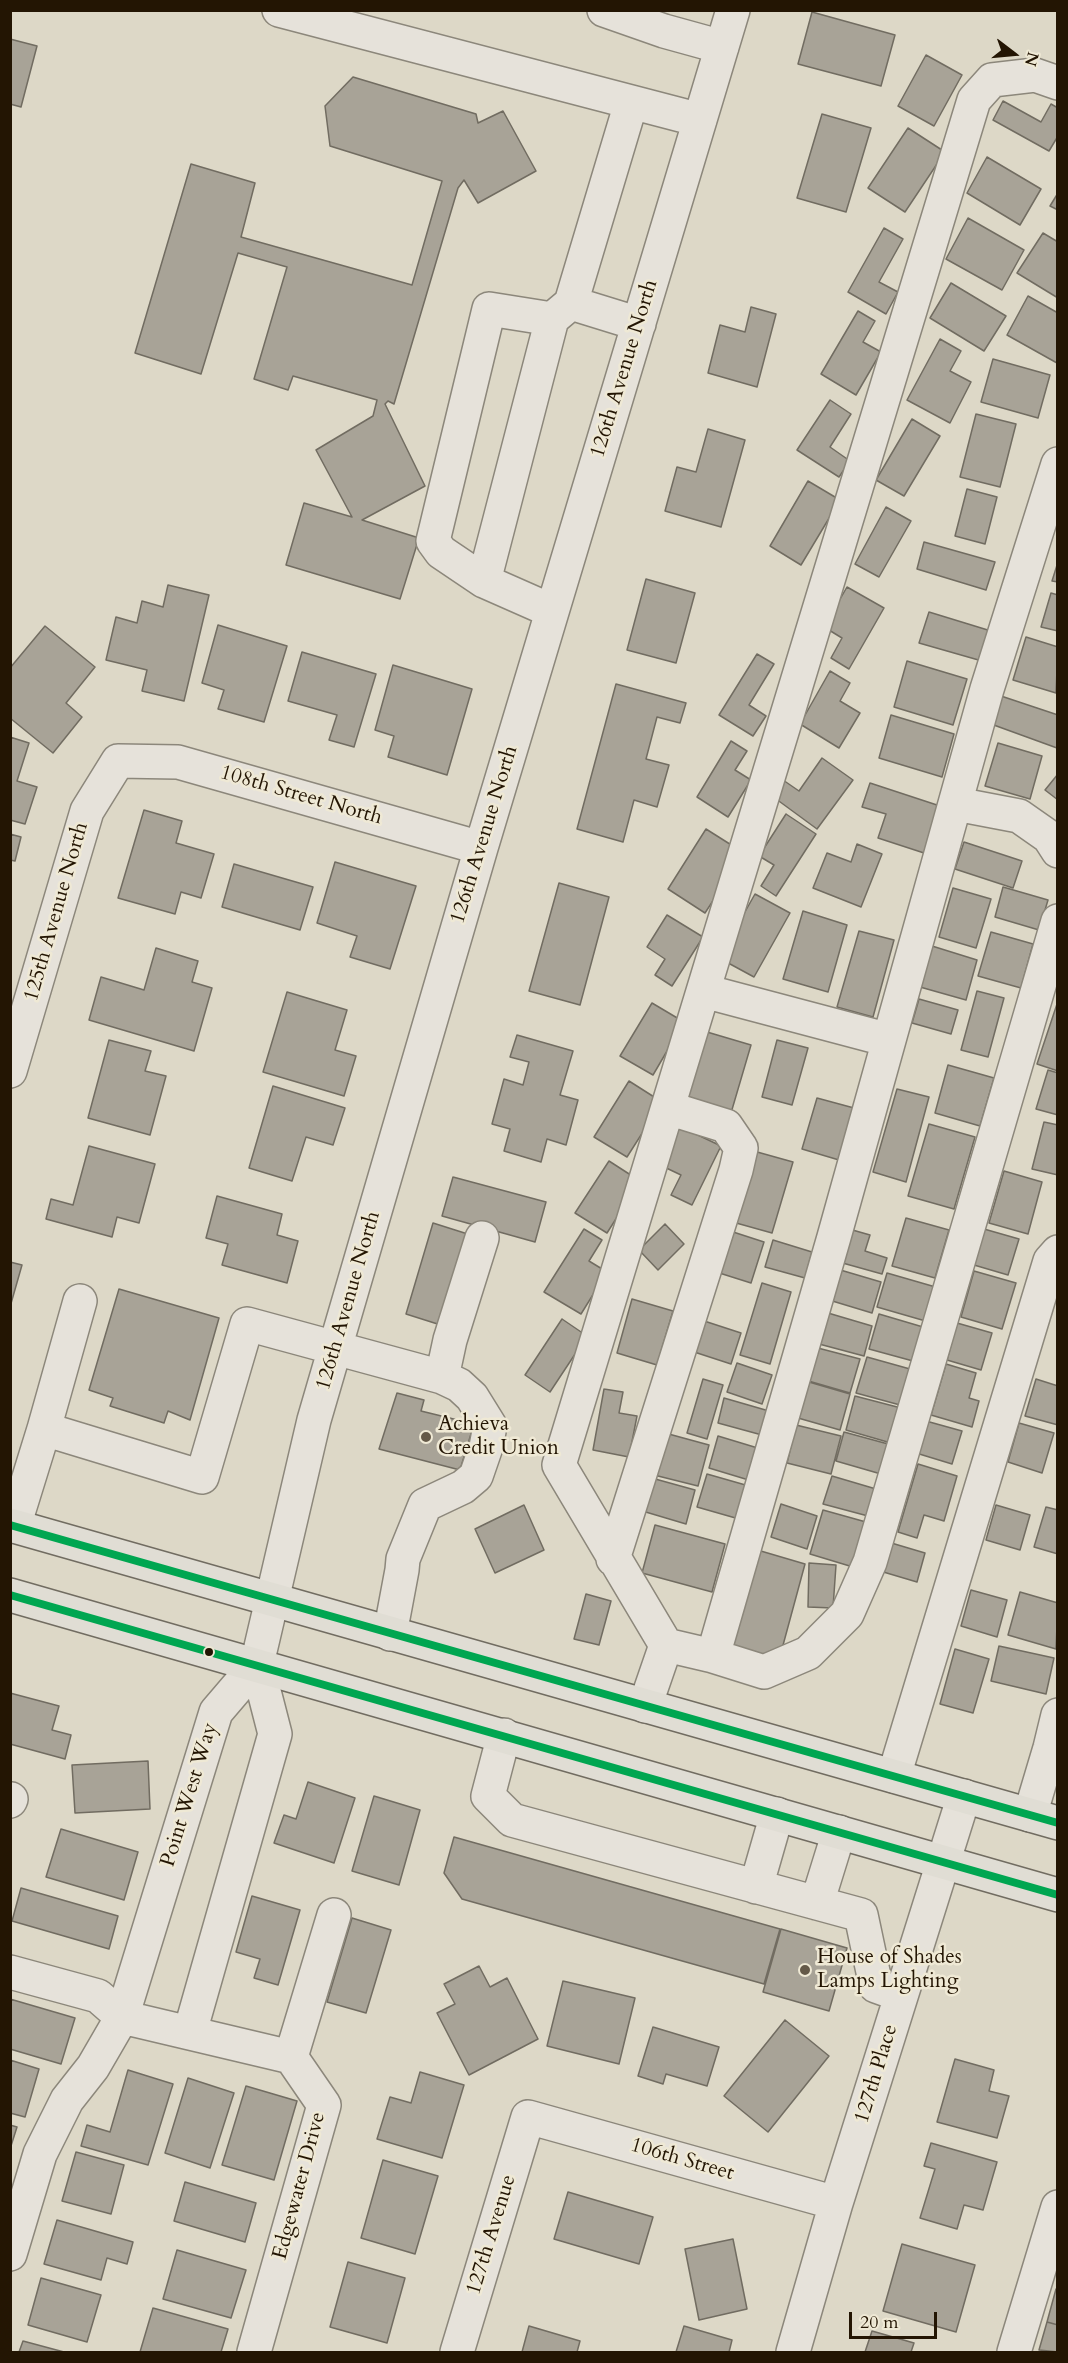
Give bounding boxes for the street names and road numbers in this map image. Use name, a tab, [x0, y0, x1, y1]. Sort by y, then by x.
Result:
street label: 126th Avenue North	[586, 277, 664, 461]
street label: 126th Avenue North	[446, 743, 524, 927]
street label: 108th Street North	[217, 761, 385, 831]
street label: 125th Avenue North	[19, 820, 95, 1004]
street label: 126th Avenue North	[311, 1209, 387, 1393]
street label: Point West Way	[156, 1720, 224, 1870]
street label: 127th Place	[850, 2022, 904, 2126]
street label: Edgewater Drive	[268, 2110, 332, 2262]
street label: 106th Street	[627, 2133, 737, 2187]
street label: 127th Avenue	[462, 2172, 522, 2298]

